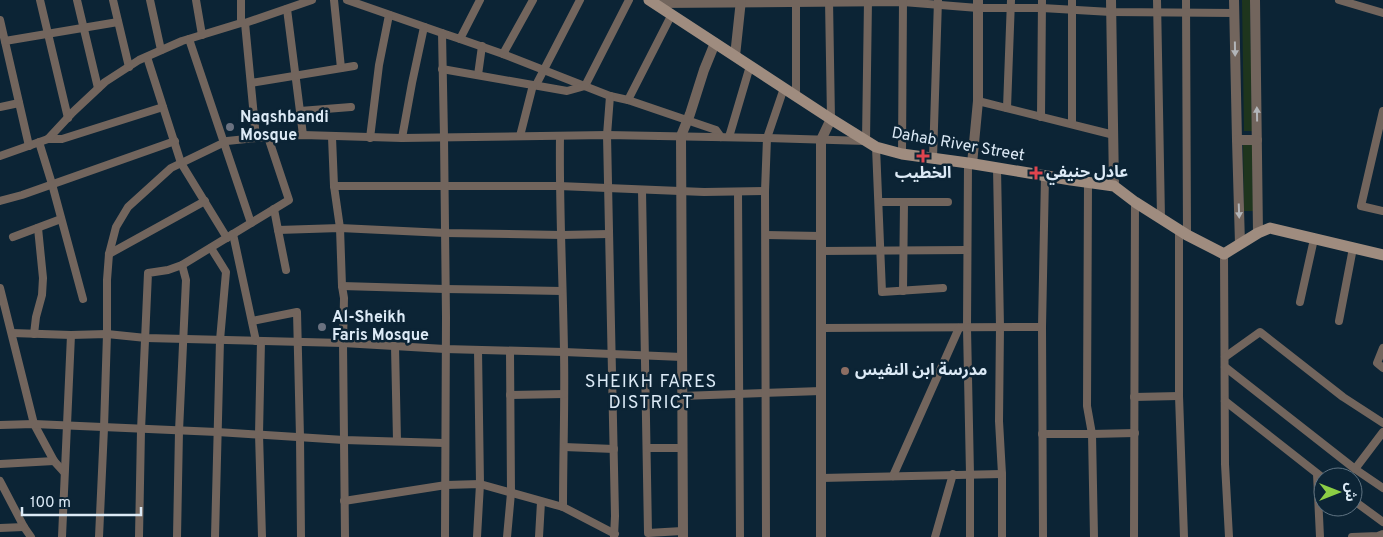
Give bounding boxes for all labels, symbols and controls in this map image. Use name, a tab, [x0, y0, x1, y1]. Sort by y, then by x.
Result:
one-way arrow	[1231, 41, 1239, 57]
one-way arrow	[1253, 106, 1261, 122]
place label: Naqshbandi Mosque	[240, 108, 329, 146]
marker: Naqshbandi Mosque	[224, 121, 236, 133]
street label: Dahab River Street	[890, 123, 1026, 167]
marker: الخطيب	[917, 150, 929, 162]
place label: عادل حنيفي	[1046, 163, 1128, 185]
place label: الخطيب	[895, 164, 951, 184]
marker: عادل حنيفي	[1030, 167, 1042, 179]
one-way arrow	[1235, 203, 1243, 219]
place label: Al-Sheikh Faris Mosque	[332, 308, 429, 346]
marker: Al-Sheikh Faris Mosque	[316, 321, 328, 333]
place label: مدرسة ابن النفيس	[855, 361, 987, 381]
marker: مدرسة ابن النفيس	[839, 365, 851, 377]
district label: SHEIKH FARES DISTRICT	[585, 371, 717, 415]
north arrow	[1313, 467, 1363, 517]
text: ش	[1341, 482, 1358, 502]
scale bar	[22, 484, 141, 516]
text: 100 m	[30, 494, 71, 513]

